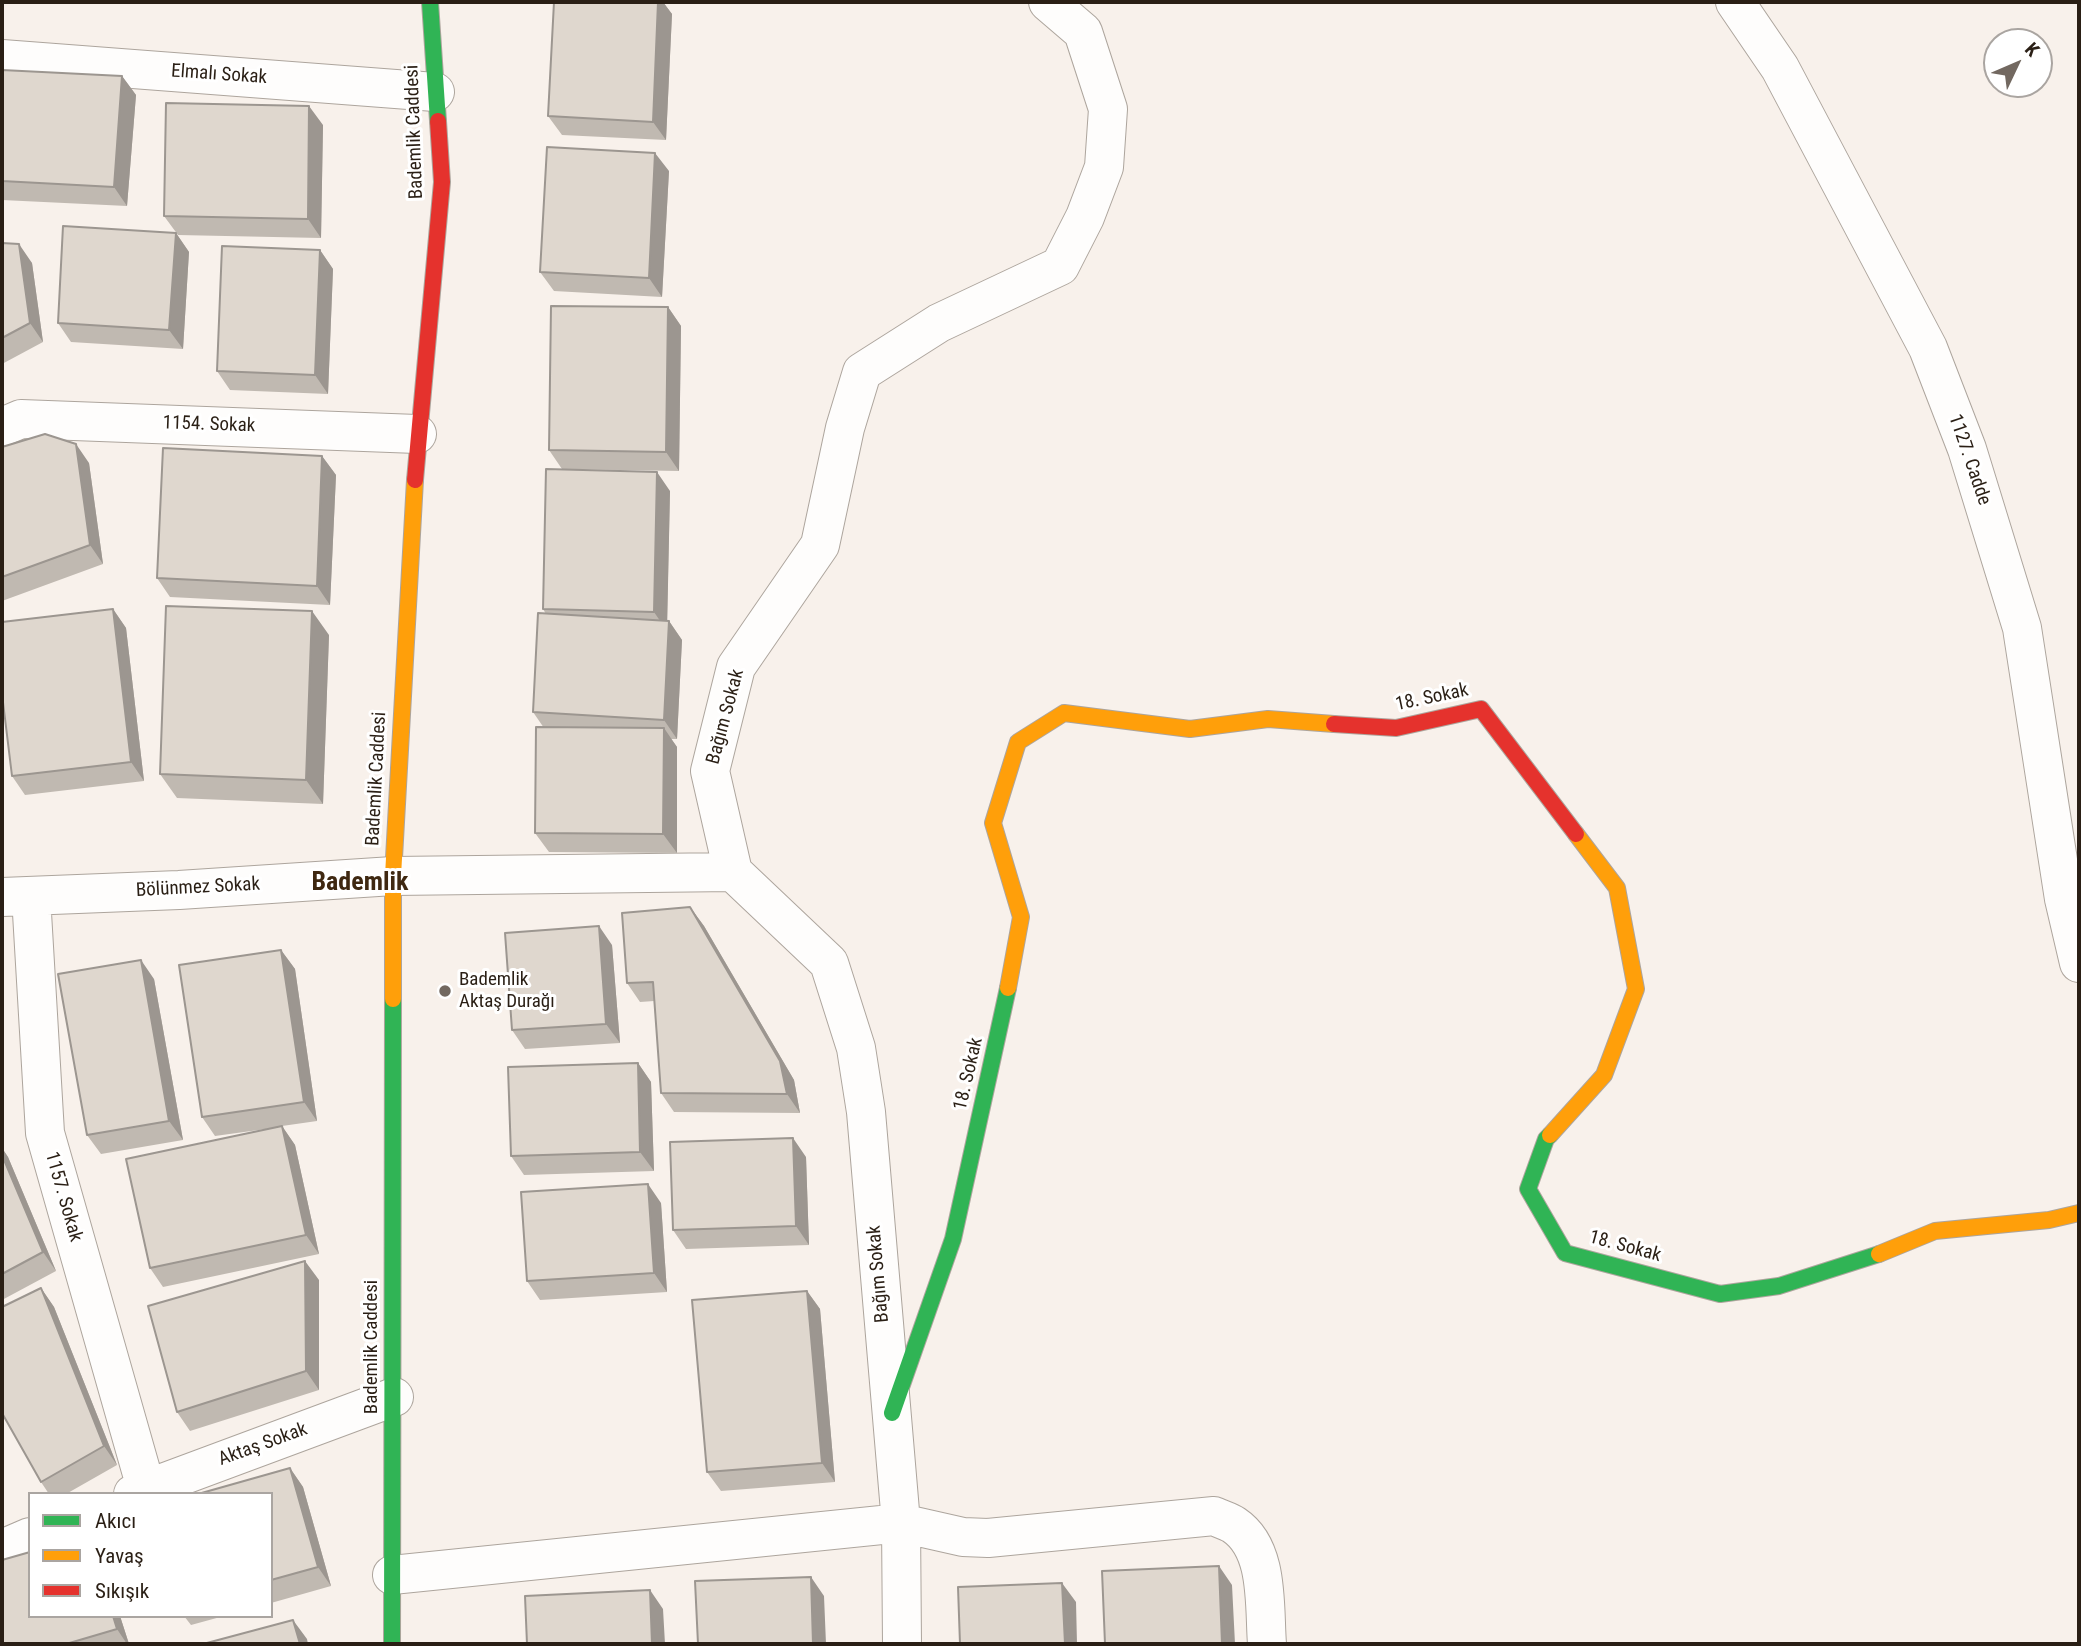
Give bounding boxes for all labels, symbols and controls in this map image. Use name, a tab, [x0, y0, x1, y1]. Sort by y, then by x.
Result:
north arrow	[1983, 28, 2053, 98]
text: K	[2020, 38, 2044, 61]
street label: Elmalı Sokak	[170, 60, 268, 90]
street label: Bademlik Caddesi	[401, 64, 429, 200]
street label: 1154. Sokak	[162, 412, 256, 438]
street label: 1127. Cadde	[1943, 412, 1995, 508]
street label: Bağım Sokak	[702, 667, 750, 767]
street label: 18. Sokak	[1394, 679, 1470, 717]
street label: Bademlik Caddesi	[362, 711, 392, 847]
district label: Bademlik	[312, 867, 408, 899]
street label: Bölünmez Sokak	[135, 873, 261, 903]
place label: Bademlik Aktaş Durağı	[459, 969, 555, 1013]
marker: Bademlik Aktaş Durağı	[437, 983, 453, 999]
street label: 18. Sokak	[950, 1036, 988, 1112]
street label: 1157. Sokak	[39, 1149, 87, 1245]
street label: Bağım Sokak	[863, 1224, 895, 1324]
street label: 18. Sokak	[1586, 1226, 1664, 1268]
street label: Bademlik Caddesi	[361, 1280, 383, 1414]
street label: Aktaş Sokak	[215, 1418, 311, 1472]
legend	[28, 1492, 273, 1618]
text: Akıcı	[95, 1509, 136, 1533]
text: Yavaş	[95, 1544, 144, 1568]
text: Sıkışık	[95, 1579, 149, 1603]

